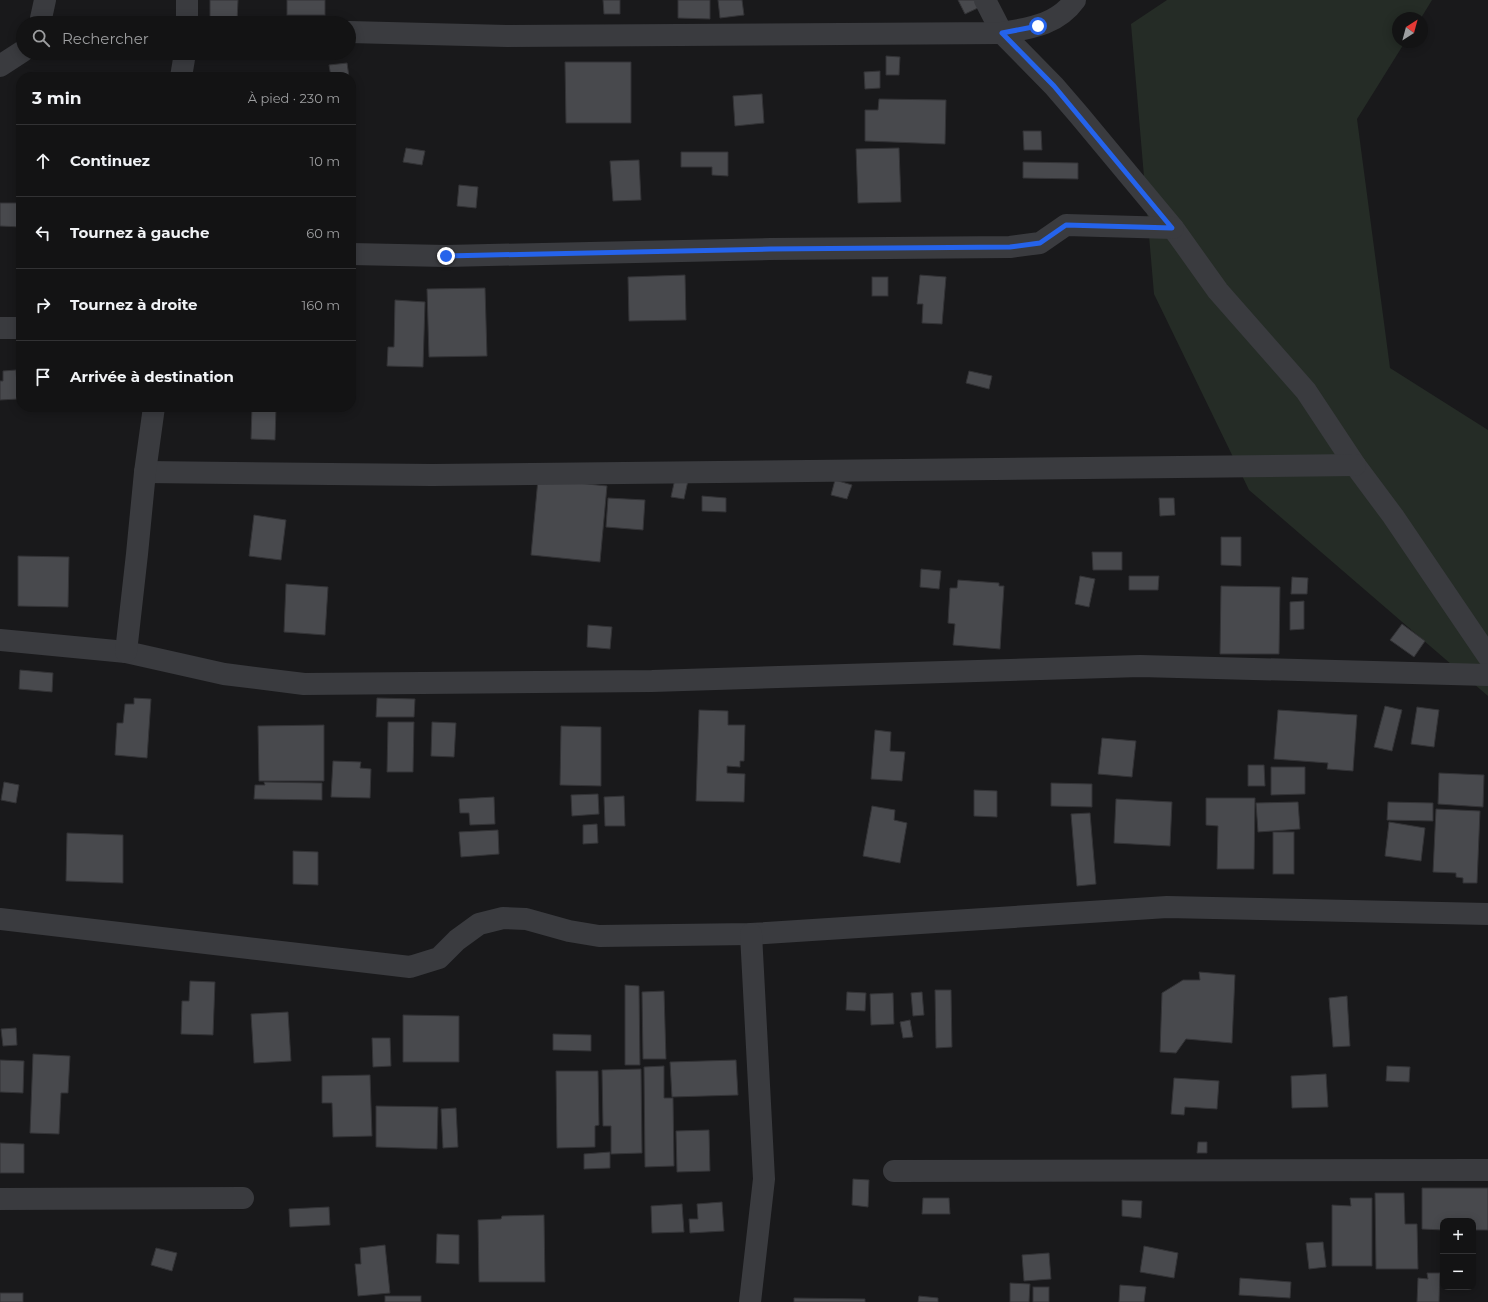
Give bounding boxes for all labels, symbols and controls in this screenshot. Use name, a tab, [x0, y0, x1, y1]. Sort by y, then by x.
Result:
north arrow	[1392, 12, 1428, 48]
search box	[16, 16, 356, 60]
route start	[1029, 17, 1047, 35]
icon: search	[30, 27, 52, 49]
text: Rechercher	[62, 29, 149, 48]
text: 3 min	[32, 88, 82, 108]
text: À pied · 230 m	[248, 90, 340, 106]
icon: ahead	[32, 150, 54, 172]
text: Continuez	[70, 151, 150, 170]
text: 10 m	[310, 153, 340, 169]
icon: left	[32, 222, 54, 244]
text: Tournez à gauche	[70, 223, 209, 242]
text: 60 m	[306, 225, 340, 241]
route end	[437, 247, 455, 265]
icon: right	[32, 294, 54, 316]
text: Tournez à droite	[70, 295, 198, 314]
text: 160 m	[302, 297, 340, 313]
icon: arrive	[32, 366, 54, 388]
text: Arrivée à destination	[70, 367, 234, 386]
map controls	[1440, 1218, 1476, 1290]
button: +	[1440, 1218, 1476, 1254]
button: −	[1440, 1254, 1476, 1290]

